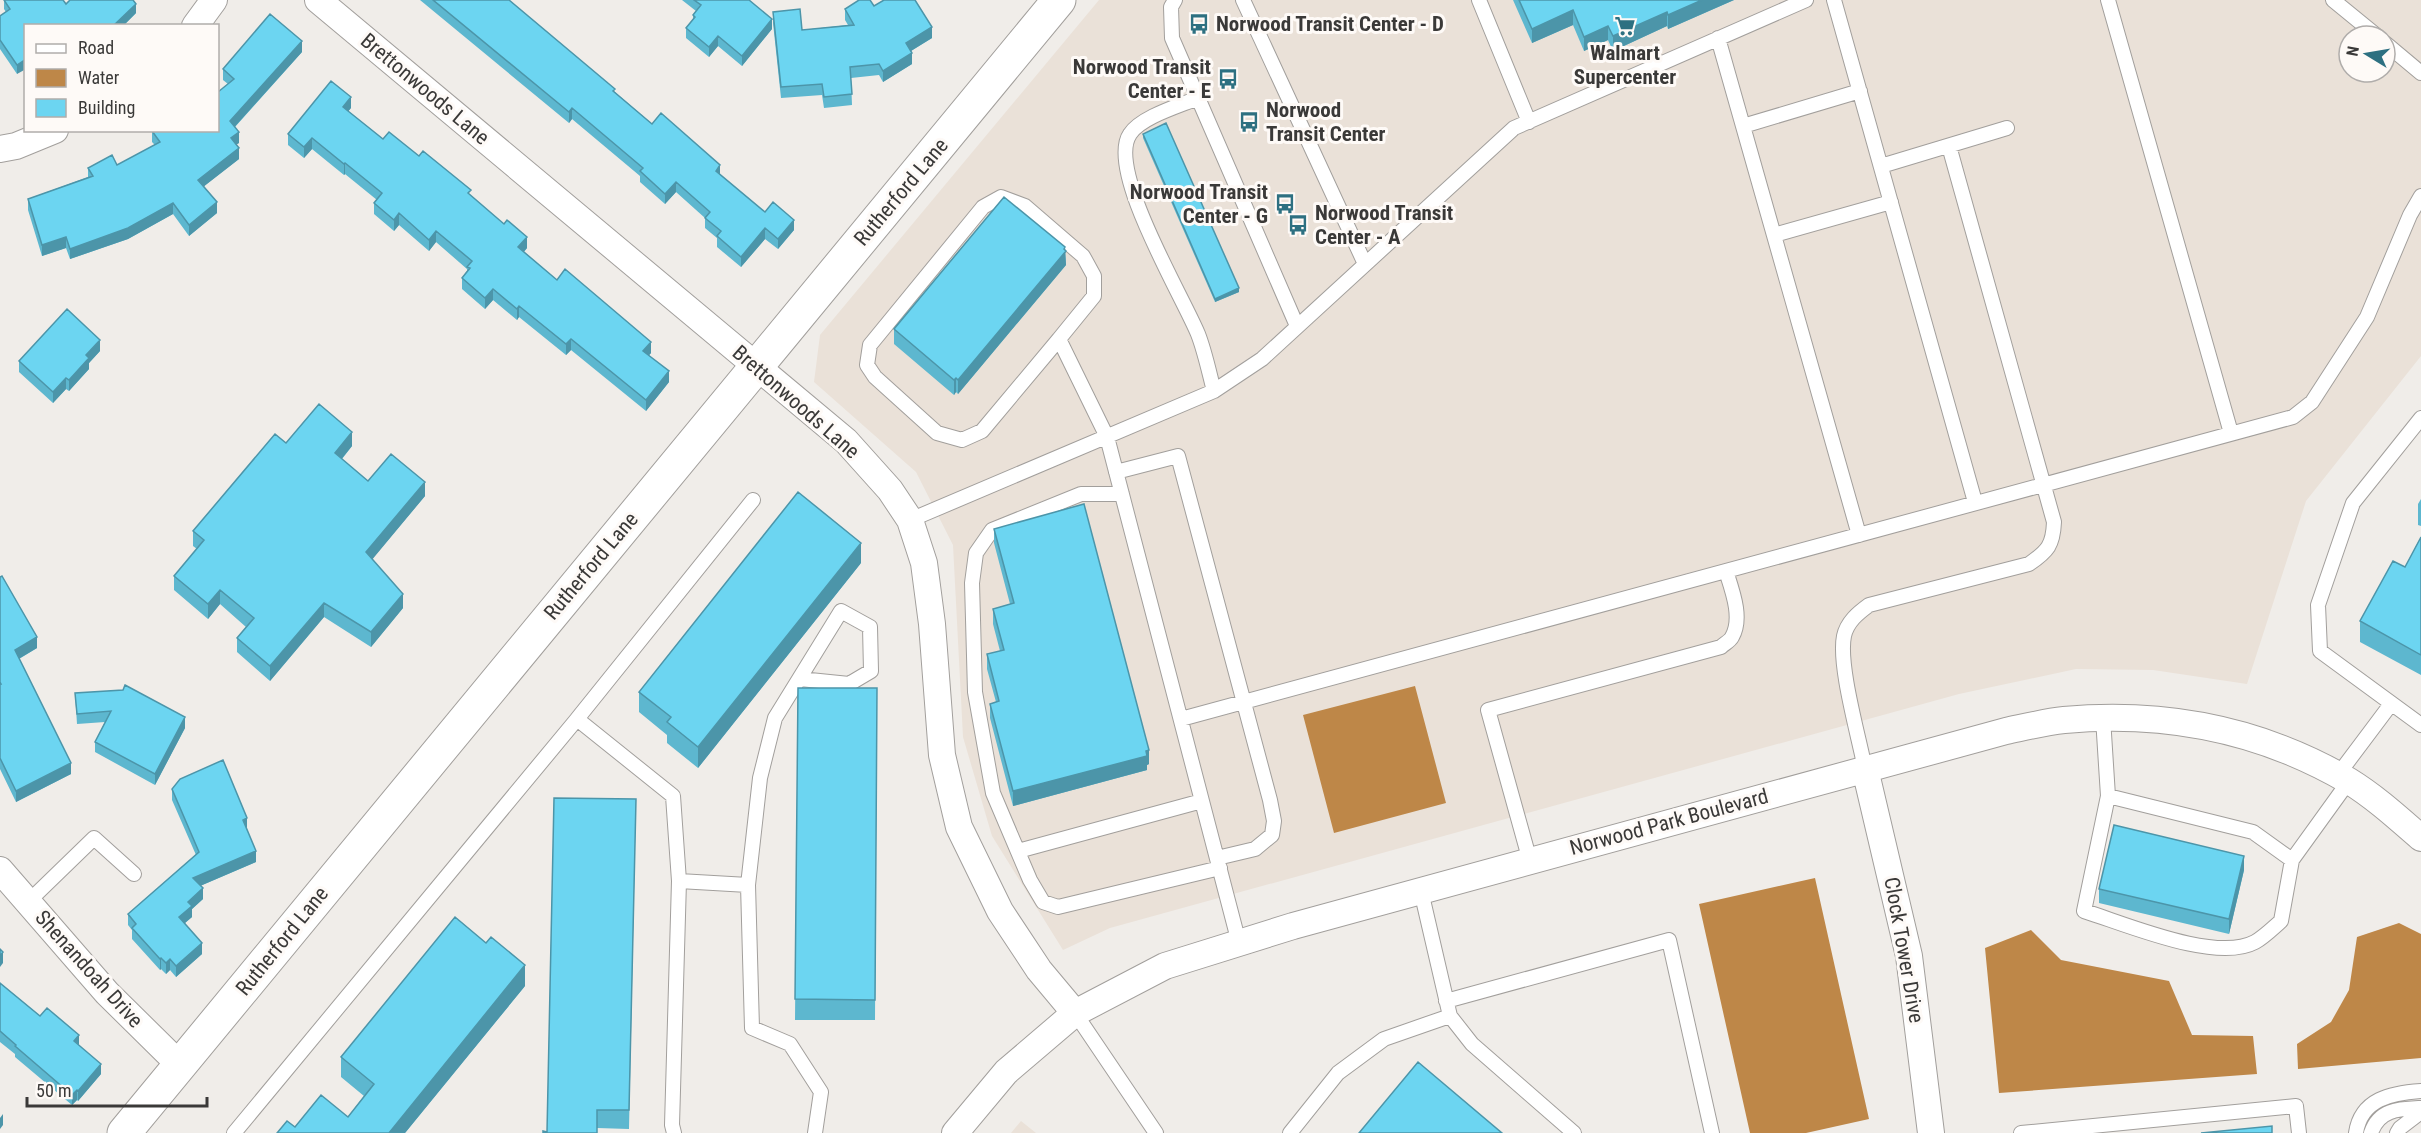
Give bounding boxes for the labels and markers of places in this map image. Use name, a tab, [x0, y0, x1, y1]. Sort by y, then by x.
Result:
bus stop icon: Norwood Transit Center - D	[1187, 12, 1211, 36]
place label: Norwood Transit Center - D	[1216, 12, 1444, 36]
supermarket icon: Walmart Supercenter	[1613, 14, 1637, 38]
place label: Walmart Supercenter	[1574, 41, 1676, 89]
place label: Norwood Transit Center - E	[1073, 55, 1211, 103]
bus stop icon: Norwood Transit Center - E	[1216, 67, 1240, 91]
place label: Norwood Transit Center	[1266, 98, 1386, 146]
bus stop icon: Norwood Transit Center	[1237, 110, 1261, 134]
place label: Norwood Transit Center - G	[1130, 180, 1268, 228]
bus stop icon: Norwood Transit Center - G	[1273, 192, 1297, 216]
place label: Norwood Transit Center - A	[1315, 201, 1453, 249]
bus stop icon: Norwood Transit Center - A	[1286, 213, 1310, 237]

